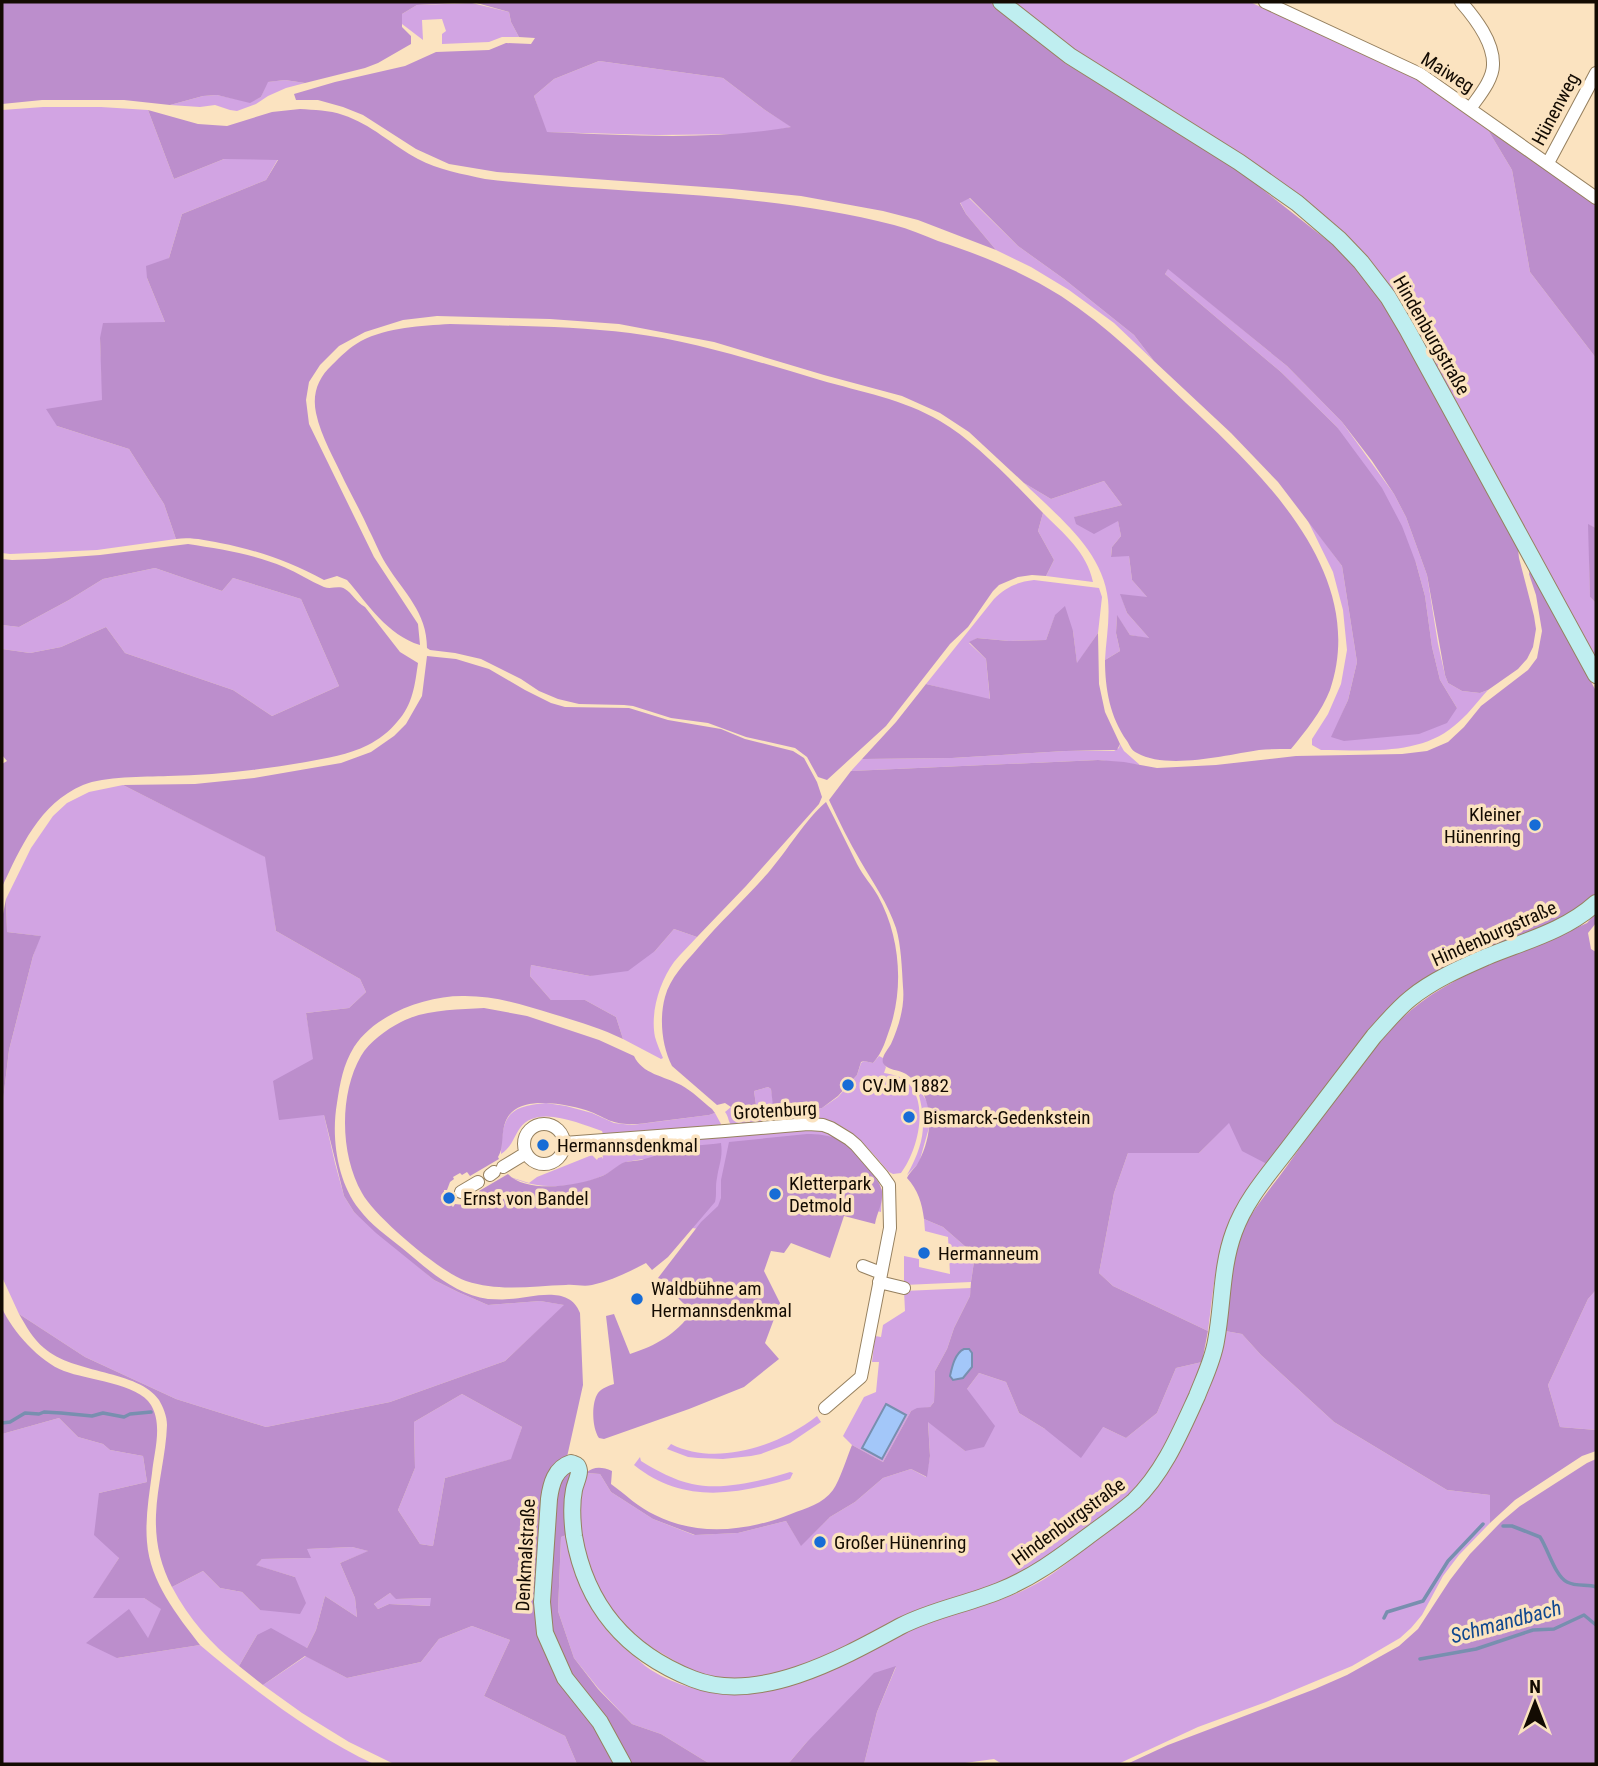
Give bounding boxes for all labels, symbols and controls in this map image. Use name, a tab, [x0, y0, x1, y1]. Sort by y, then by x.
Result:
street label: Maiweg	[1417, 47, 1479, 98]
street label: Hünenweg	[1527, 69, 1584, 149]
street label: Hindenburgstraße	[1388, 271, 1475, 399]
place label: Kleiner Hünenring	[1444, 803, 1521, 848]
marker: Kleiner Hünenring	[1527, 817, 1543, 833]
street label: Hindenburgstraße	[1428, 896, 1560, 971]
place label: CVJM 1882	[862, 1074, 949, 1097]
marker: CVJM 1882	[840, 1077, 856, 1093]
street label: Grotenburg	[733, 1097, 817, 1124]
place label: Bismarck-Gedenkstein	[923, 1106, 1090, 1129]
marker: Bismarck-Gedenkstein	[901, 1109, 917, 1125]
place label: Hermannsdenkmal	[557, 1134, 698, 1157]
marker: Hermannsdenkmal	[535, 1137, 551, 1153]
place label: Kletterpark Detmold	[789, 1172, 872, 1217]
marker: Kletterpark Detmold	[767, 1186, 783, 1202]
place label: Ernst von Bandel	[463, 1187, 589, 1210]
marker: Ernst von Bandel	[441, 1190, 457, 1206]
place label: Hermanneum	[938, 1242, 1039, 1265]
marker: Hermanneum	[916, 1245, 932, 1261]
place label: Waldbühne am Hermannsdenkmal	[651, 1277, 792, 1322]
marker: Waldbühne am Hermannsdenkmal	[629, 1291, 645, 1307]
street label: Hindenburgstraße	[1007, 1473, 1129, 1570]
street label: Denkmalstraße	[511, 1498, 540, 1612]
place label: Großer Hünenring	[834, 1531, 966, 1554]
marker: Großer Hünenring	[812, 1534, 828, 1550]
water label: Schmandbach	[1448, 1596, 1564, 1648]
north arrow	[1500, 1668, 1570, 1738]
text: N	[1529, 1675, 1541, 1698]

